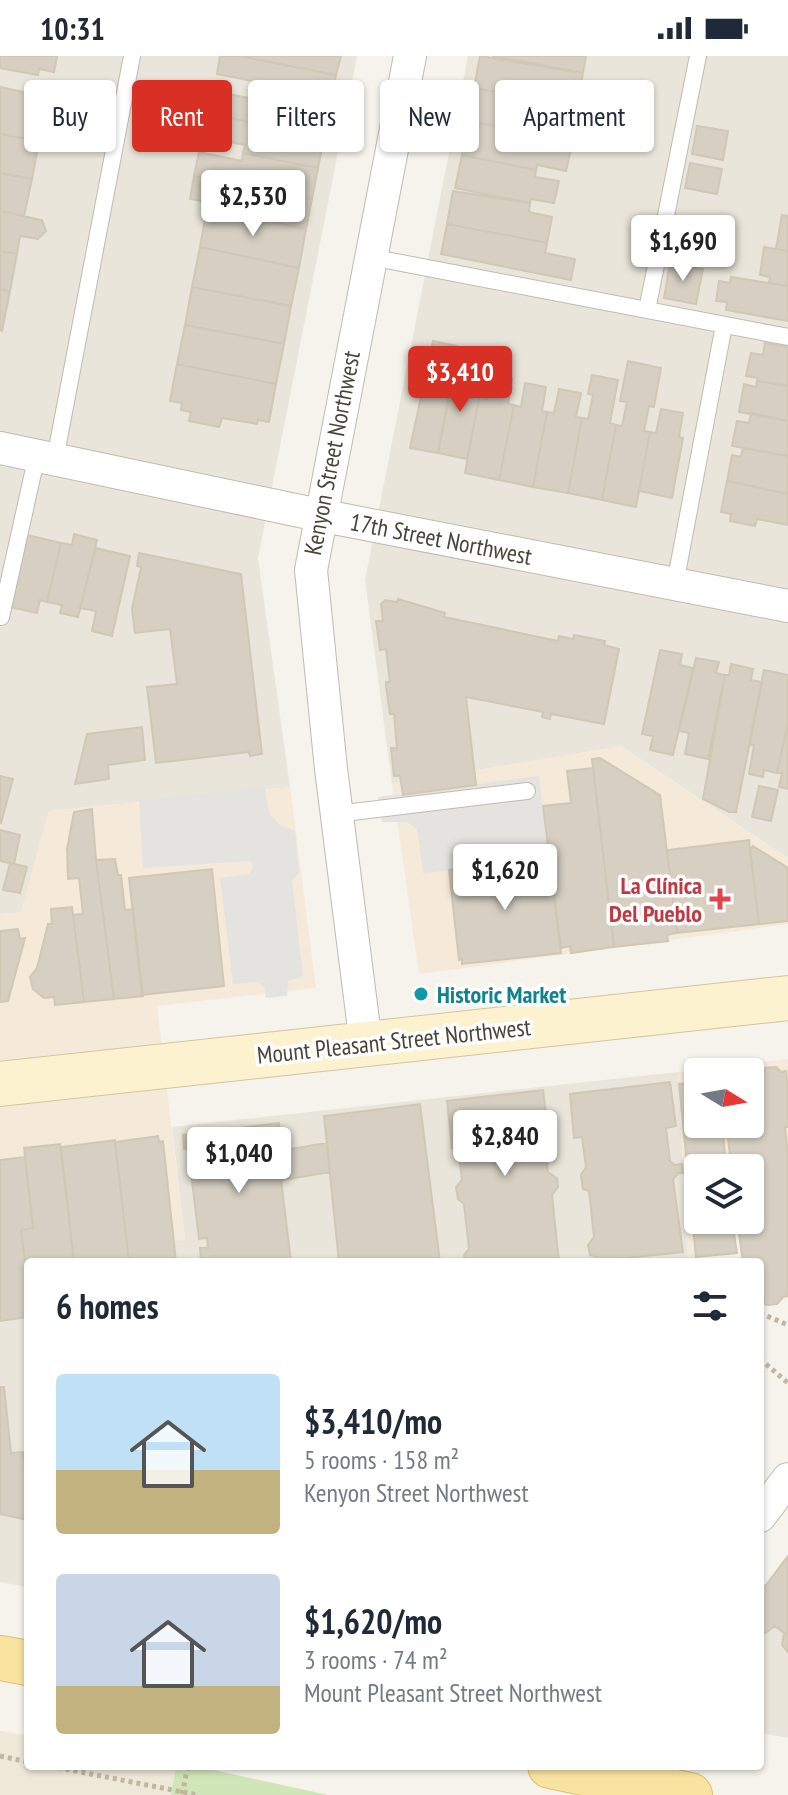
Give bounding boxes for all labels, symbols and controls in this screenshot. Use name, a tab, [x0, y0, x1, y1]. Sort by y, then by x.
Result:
text: 10:31	[40, 9, 105, 48]
chip: Buy	[24, 80, 116, 152]
chip: Rent	[132, 80, 232, 152]
chip: Filters	[248, 80, 364, 152]
chip: New	[380, 80, 479, 152]
chip: Apartment	[495, 80, 654, 152]
pin: $2,530	[188, 170, 318, 238]
text: $2,530	[219, 179, 287, 212]
pin: $1,690	[618, 215, 748, 283]
text: $1,690	[649, 224, 717, 257]
pin: $3,410	[395, 346, 525, 414]
street label: Kenyon Street Northwest	[297, 348, 367, 558]
text: $3,410	[426, 355, 494, 388]
street label: 17th Street Northwest	[347, 506, 535, 572]
pin: $1,620	[440, 844, 570, 912]
text: $1,620	[471, 853, 539, 886]
place label: La Clínica Del Pueblo	[609, 870, 702, 929]
marker: La Clínica Del Pueblo	[709, 888, 731, 910]
place label: Historic Market	[437, 979, 566, 1010]
marker: Historic Market	[412, 985, 430, 1003]
street label: Mount Pleasant Street Northwest	[256, 1011, 533, 1071]
north arrow	[684, 1058, 764, 1138]
map controls	[684, 1058, 764, 1234]
pin: $2,840	[440, 1110, 570, 1178]
text: $2,840	[471, 1119, 539, 1152]
pin: $1,040	[174, 1127, 304, 1195]
text: $1,040	[205, 1136, 273, 1169]
button: layers	[684, 1154, 764, 1234]
text: 6 homes	[56, 1284, 159, 1328]
icon: filters	[688, 1284, 732, 1328]
text: $3,410/mo	[304, 1399, 442, 1443]
icon: home	[120, 1406, 216, 1502]
text: 5 rooms · 158 m²	[304, 1443, 459, 1476]
text: Kenyon Street Northwest	[304, 1476, 529, 1509]
text: $1,620/mo	[304, 1599, 442, 1643]
icon: home	[120, 1606, 216, 1702]
text: 3 rooms · 74 m²	[304, 1643, 448, 1676]
text: Mount Pleasant Street Northwest	[304, 1676, 602, 1709]

